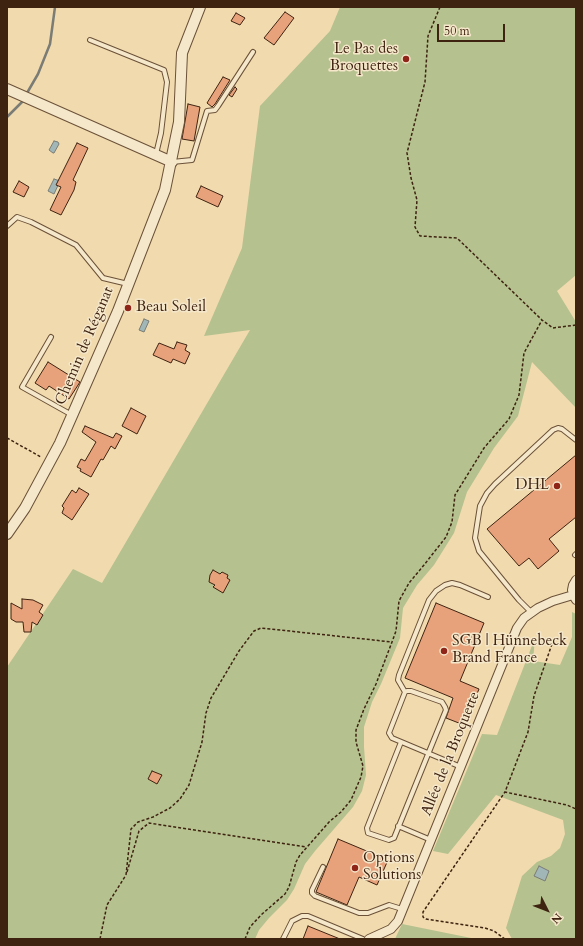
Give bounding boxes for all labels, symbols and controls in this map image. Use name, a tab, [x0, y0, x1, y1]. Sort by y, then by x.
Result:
scale bar	[439, 16, 507, 42]
text: 50 m	[444, 23, 470, 39]
place label: Le Pas des Broquettes	[330, 41, 398, 76]
marker: Le Pas des Broquettes	[401, 54, 411, 64]
street label: Chemin de Réganat	[52, 284, 118, 408]
place label: Beau Soleil	[136, 299, 206, 317]
marker: Beau Soleil	[123, 303, 133, 313]
place label: DHL	[515, 477, 549, 495]
marker: DHL	[552, 481, 562, 491]
place label: SGB | Hünnebeck Brand France	[452, 633, 567, 668]
marker: SGB | Hünnebeck Brand France	[439, 646, 449, 656]
street label: Allée de la Broquette	[418, 689, 484, 819]
place label: Options Solutions	[363, 850, 421, 885]
marker: Options Solutions	[350, 863, 360, 873]
north arrow	[527, 890, 567, 930]
text: N	[548, 910, 565, 927]

